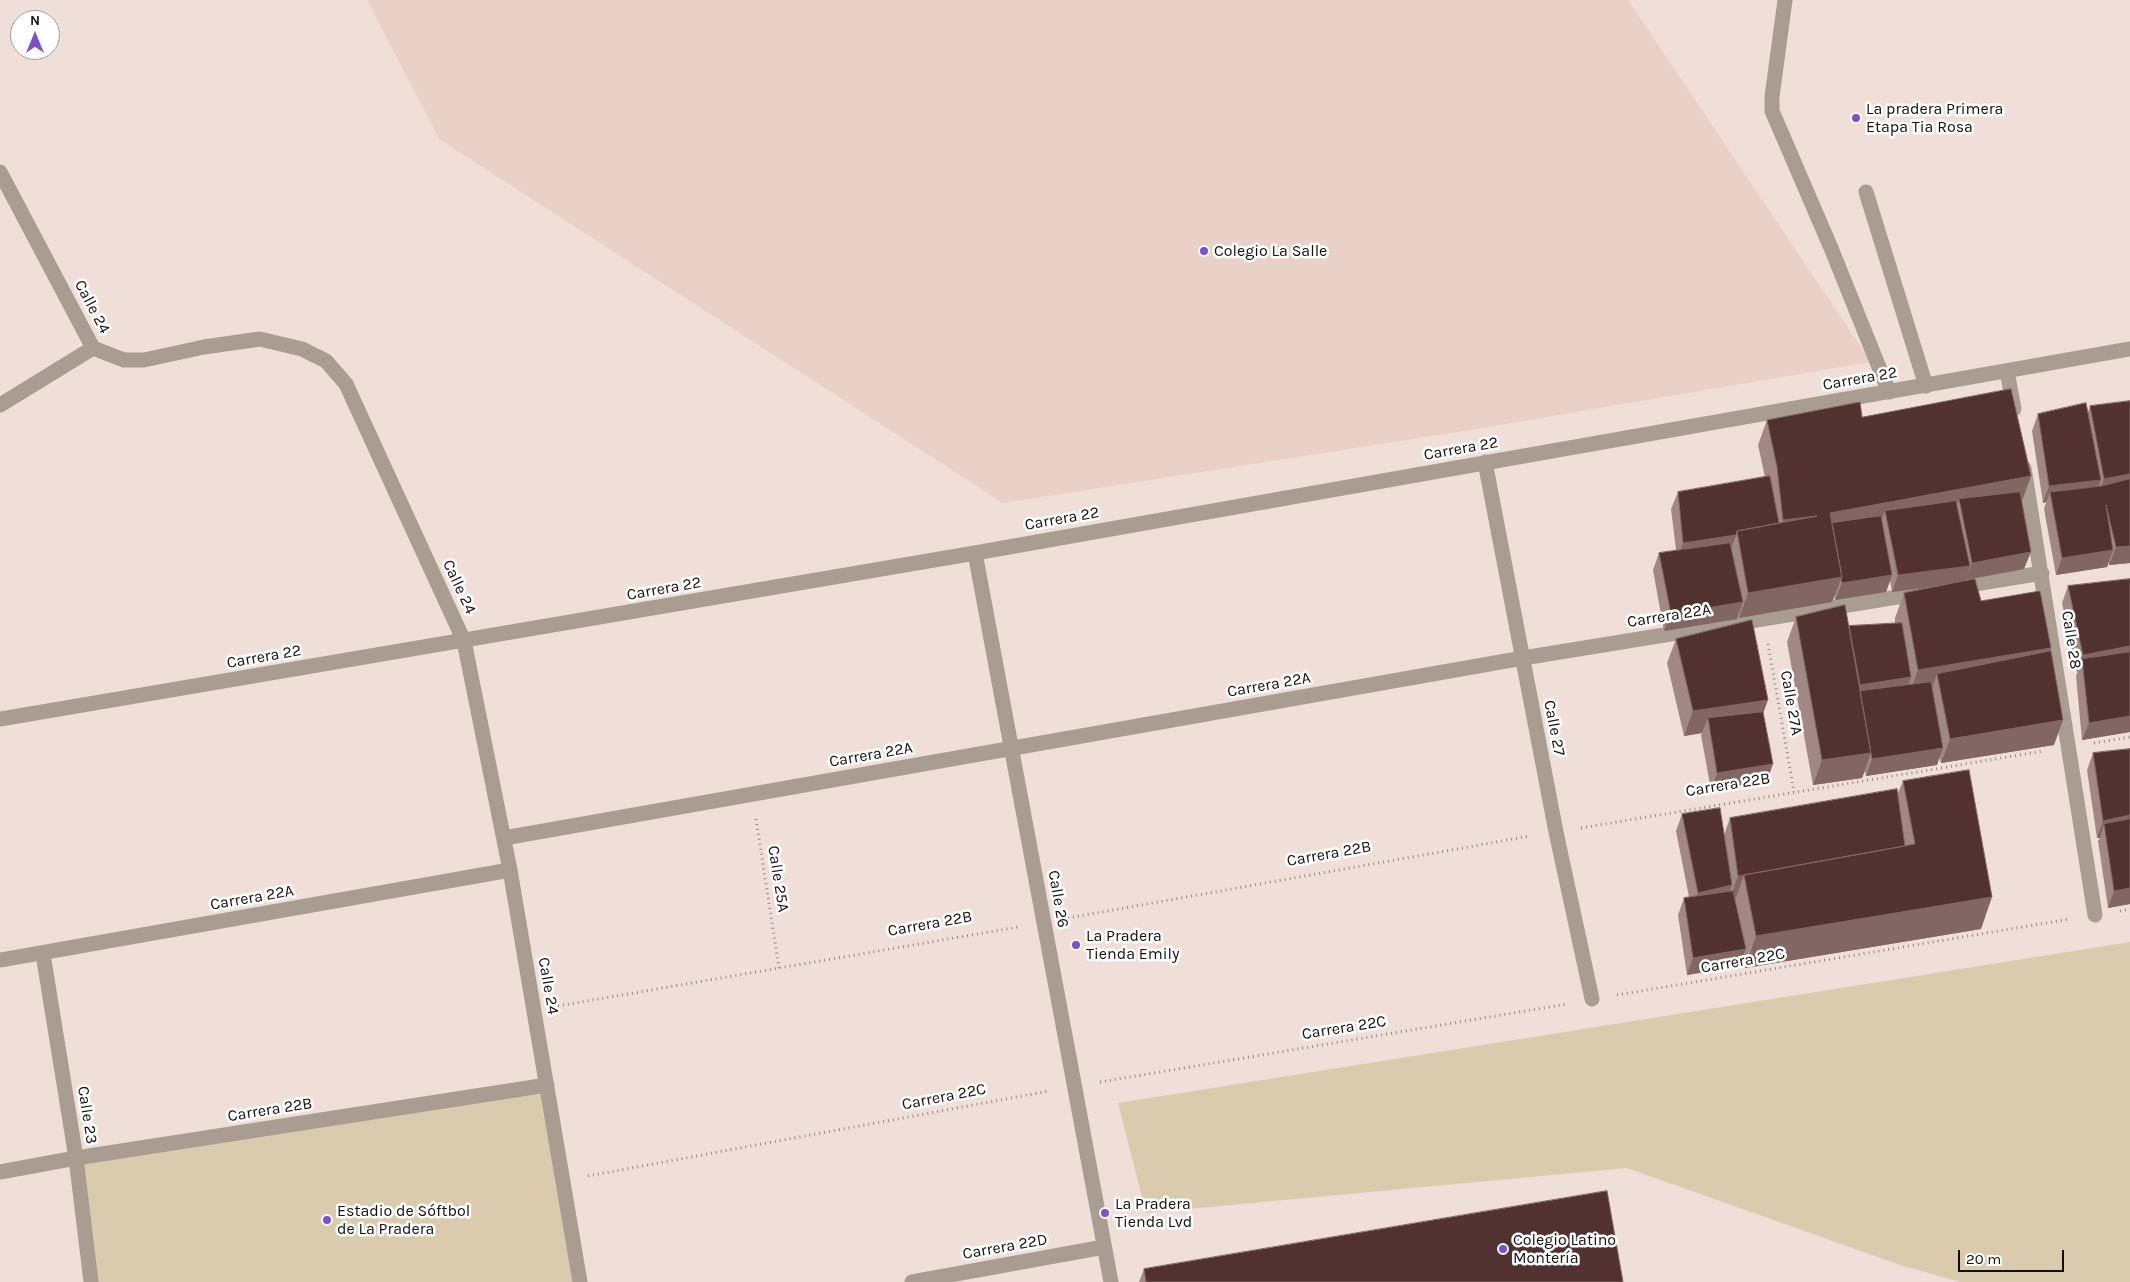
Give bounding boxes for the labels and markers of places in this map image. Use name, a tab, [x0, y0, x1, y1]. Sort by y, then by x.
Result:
place label: La pradera Primera Etapa Tia Rosa	[1866, 99, 2003, 137]
marker: La pradera Primera Etapa Tia Rosa	[1850, 112, 1862, 124]
place label: Colegio La Salle	[1214, 241, 1327, 261]
marker: Colegio La Salle	[1198, 245, 1210, 257]
place label: La Pradera Tienda Emily	[1086, 926, 1179, 964]
marker: La Pradera Tienda Emily	[1070, 939, 1082, 951]
place label: La Pradera Tienda Lvd	[1115, 1194, 1192, 1232]
place label: Estadio de Sóftbol de La Pradera	[337, 1201, 470, 1239]
marker: La Pradera Tienda Lvd	[1099, 1207, 1111, 1219]
marker: Estadio de Sóftbol de La Pradera	[321, 1214, 333, 1226]
place label: Colegio Latino Montería	[1513, 1230, 1616, 1268]
marker: Colegio Latino Montería	[1497, 1243, 1509, 1255]

